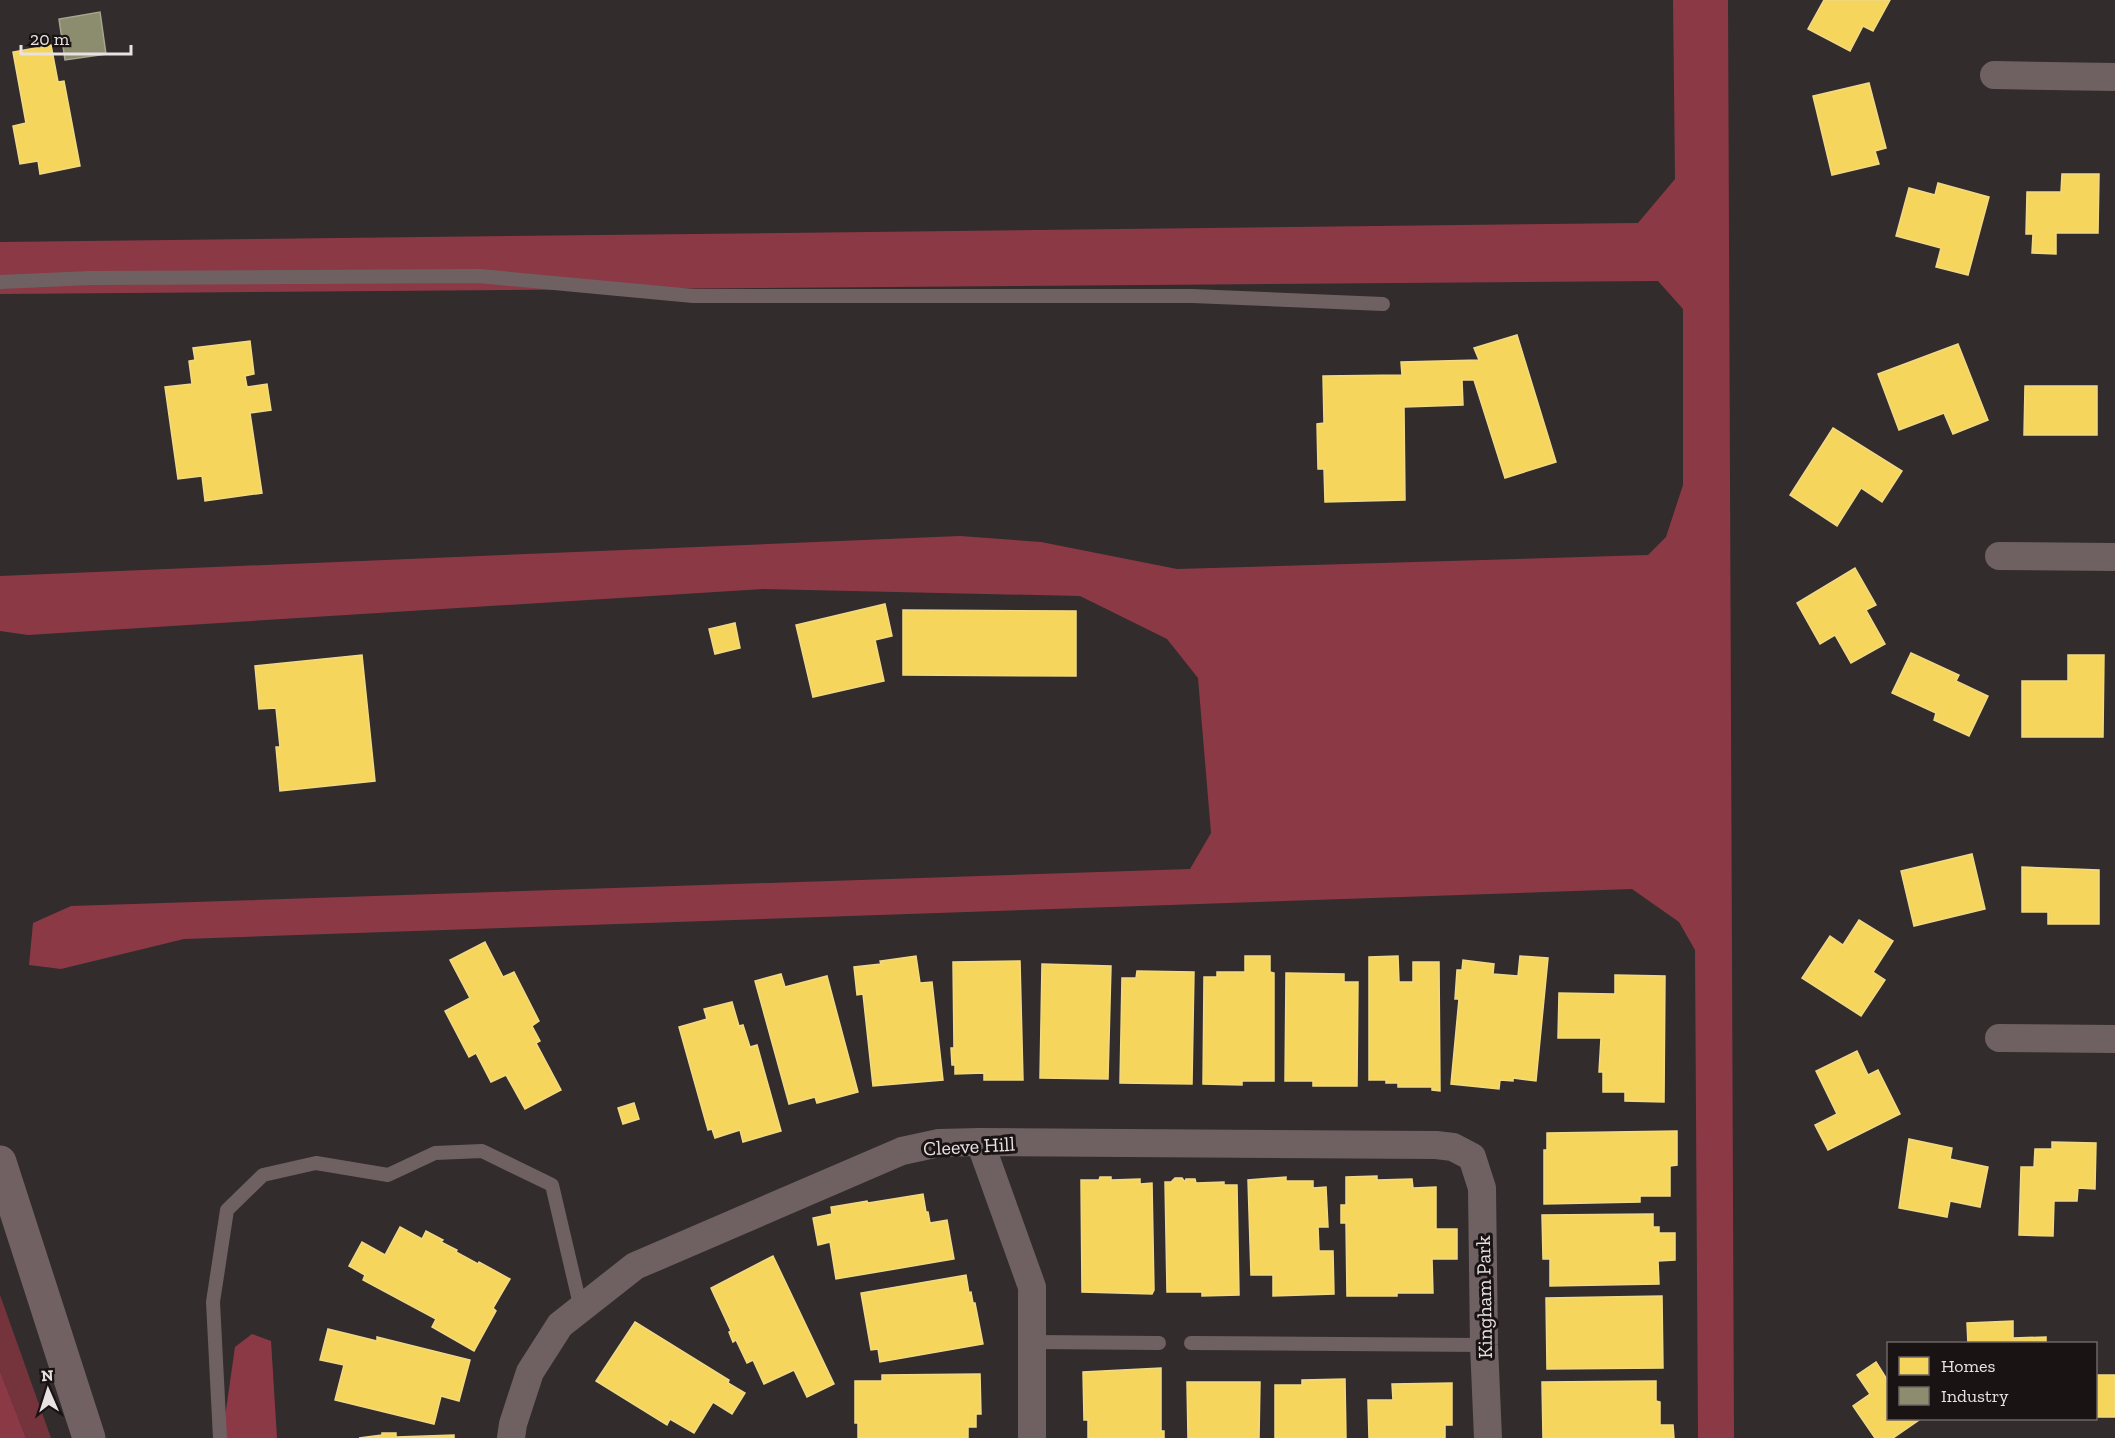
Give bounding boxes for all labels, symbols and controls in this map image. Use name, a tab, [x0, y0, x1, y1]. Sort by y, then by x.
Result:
scale bar	[21, 18, 130, 56]
text: 20 m	[30, 28, 70, 50]
street label: Cleeve Hill	[923, 1132, 1015, 1160]
street label: Kingham Park	[1471, 1235, 1497, 1359]
legend	[1887, 1342, 2097, 1420]
text: Homes	[1941, 1355, 1995, 1377]
north arrow	[18, 1360, 78, 1420]
text: N	[41, 1366, 54, 1385]
text: Industry	[1941, 1385, 2009, 1407]

